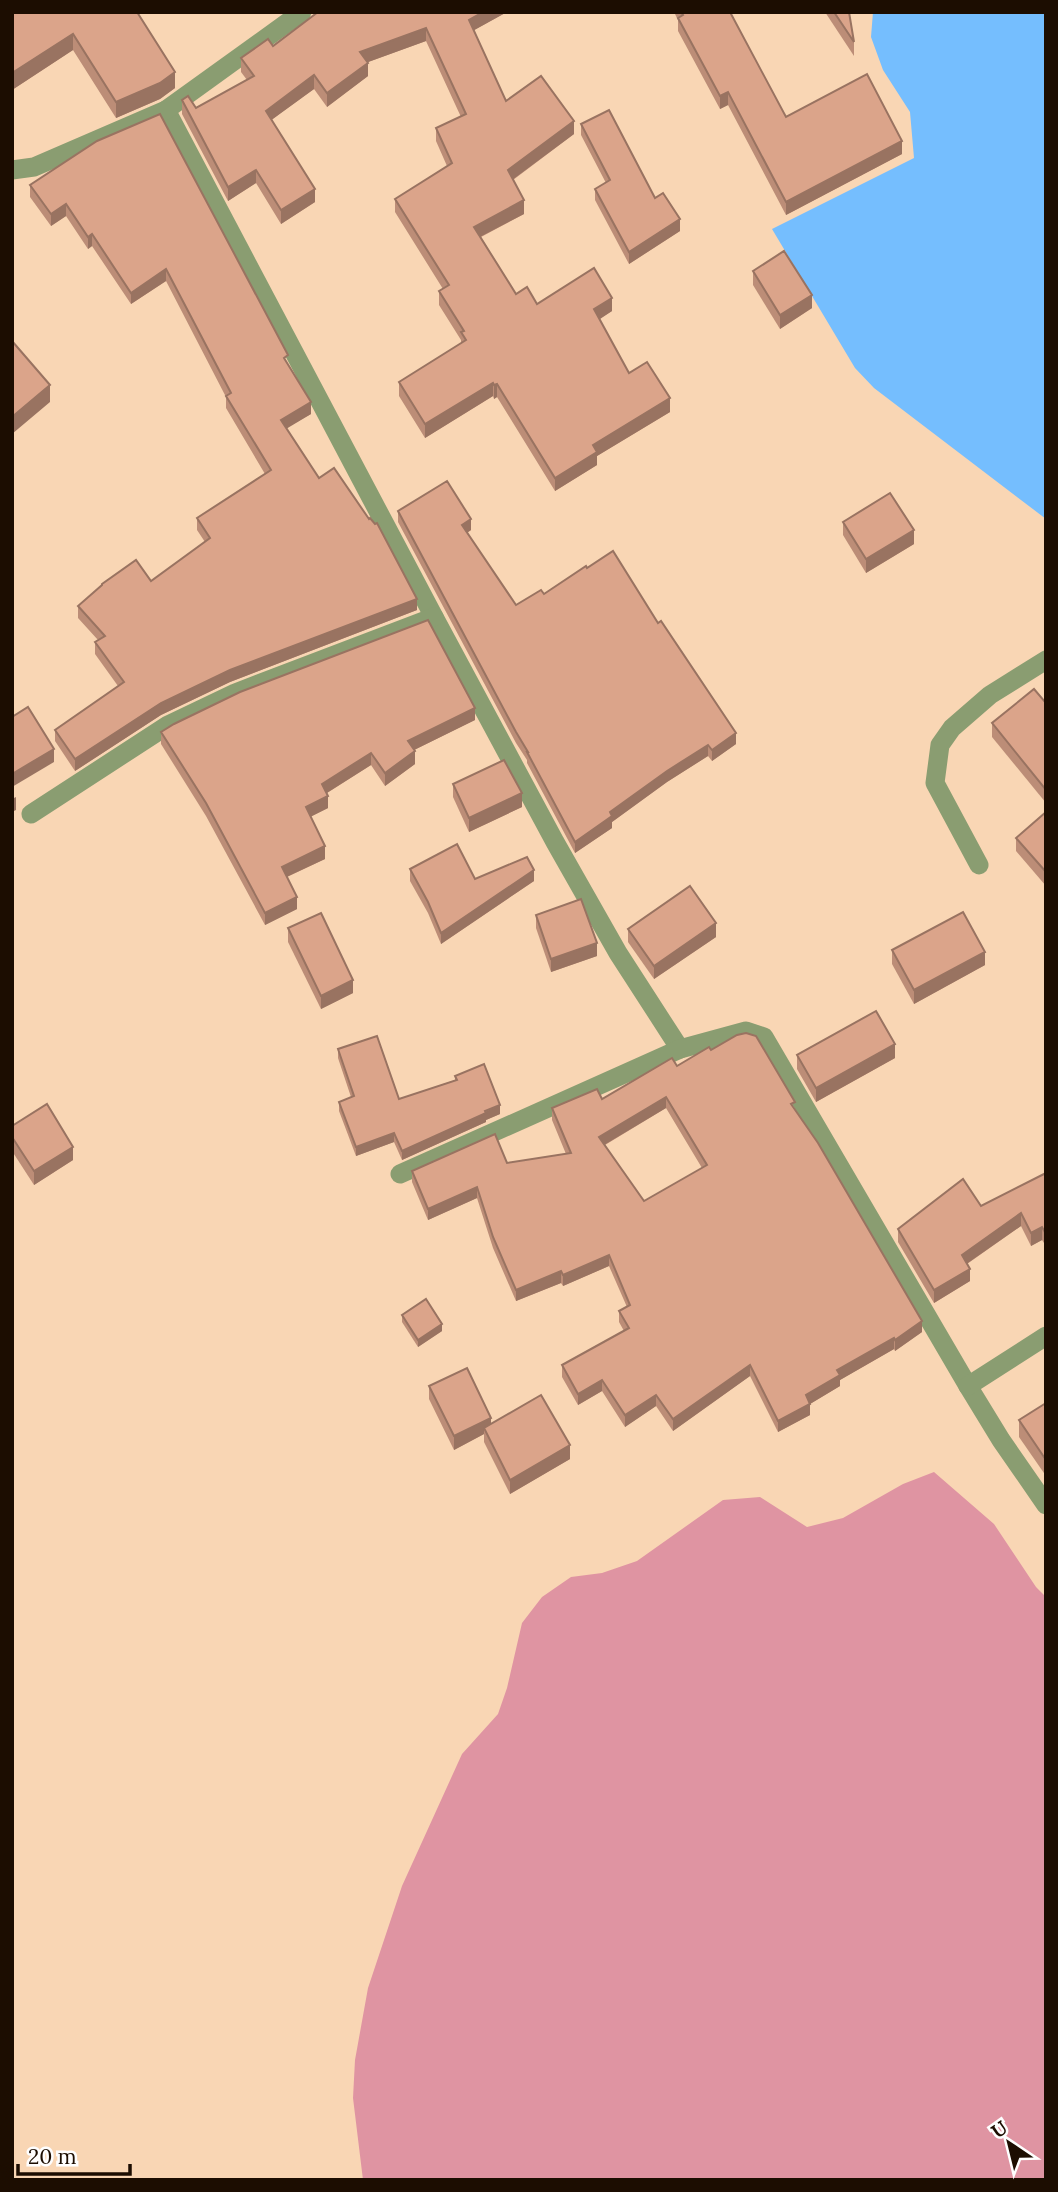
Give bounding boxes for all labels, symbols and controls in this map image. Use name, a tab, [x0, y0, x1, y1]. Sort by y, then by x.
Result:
north arrow	[974, 2108, 1044, 2178]
text: U	[986, 2115, 1012, 2143]
scale bar	[18, 2132, 130, 2176]
text: 20 m	[28, 2143, 77, 2170]

